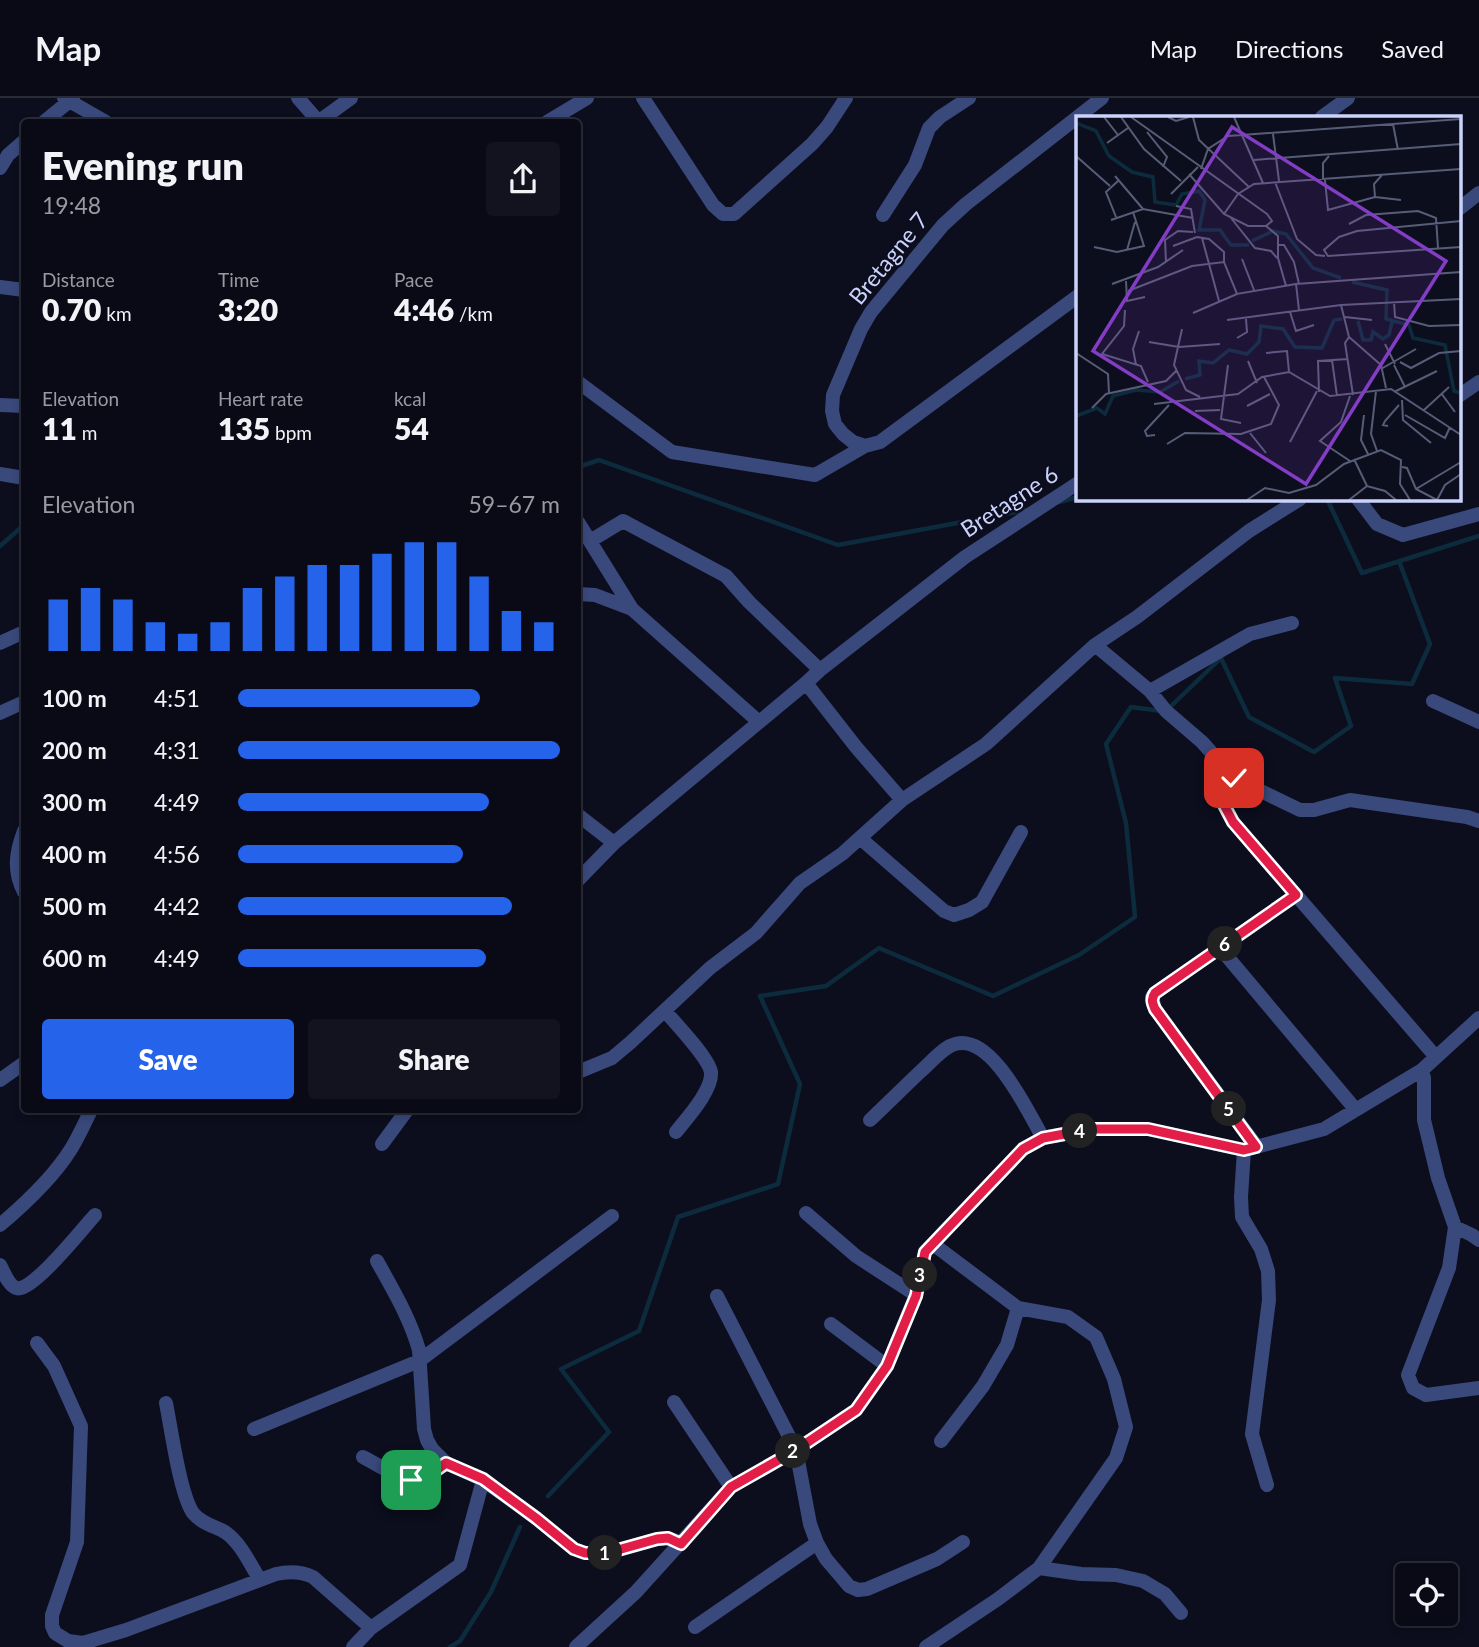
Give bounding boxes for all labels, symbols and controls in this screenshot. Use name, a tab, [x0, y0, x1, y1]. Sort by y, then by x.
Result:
text: Map	[35, 28, 101, 68]
text: Map	[1150, 34, 1197, 63]
text: Directions	[1235, 34, 1343, 63]
text: Saved	[1381, 34, 1444, 63]
inset map	[1076, 116, 1462, 500]
text: Evening run	[42, 142, 244, 188]
button: share	[486, 142, 560, 216]
text: 19:48	[42, 191, 101, 219]
street label: Bretagne 7	[842, 206, 934, 310]
text: Distance	[42, 268, 115, 291]
text: Time	[218, 268, 259, 291]
text: Pace	[394, 268, 433, 291]
text: 0.70	[42, 291, 101, 327]
text: 3:20	[218, 291, 278, 327]
text: 4:46	[394, 291, 454, 327]
text: km	[101, 302, 132, 325]
text: /km	[454, 302, 493, 325]
text: Elevation	[42, 387, 119, 410]
text: Heart rate	[218, 387, 303, 410]
text: kcal	[394, 387, 426, 410]
text: 11	[42, 410, 77, 446]
text: 135	[218, 410, 270, 446]
text: 54	[394, 410, 429, 446]
text: m	[77, 421, 97, 444]
text: bpm	[270, 421, 312, 444]
street label: Bretagne 6	[955, 459, 1063, 543]
text: Elevation	[42, 490, 135, 518]
text: 59–67 m	[468, 490, 560, 518]
text: 100 m	[42, 684, 107, 712]
text: 4:51	[154, 684, 200, 712]
text: 200 m	[42, 736, 107, 764]
text: 4:31	[154, 736, 200, 764]
pin	[1204, 748, 1264, 808]
icon: check	[1215, 759, 1253, 797]
text: 300 m	[42, 788, 107, 816]
text: 4:49	[154, 788, 200, 816]
text: 400 m	[42, 840, 107, 868]
text: 4:56	[154, 840, 200, 868]
text: 500 m	[42, 892, 107, 920]
text: 4:42	[154, 892, 200, 920]
pin: 6	[1208, 926, 1242, 962]
text: 6	[1219, 932, 1230, 955]
text: 600 m	[42, 944, 107, 972]
text: 4:49	[154, 944, 200, 972]
button: Save	[42, 1019, 294, 1099]
button: Share	[308, 1019, 560, 1099]
pin: 5	[1212, 1091, 1246, 1126]
text: 5	[1223, 1097, 1234, 1120]
pin: 4	[1062, 1114, 1098, 1148]
text: 4	[1074, 1119, 1085, 1142]
pin: 3	[902, 1258, 937, 1292]
text: 3	[914, 1263, 925, 1286]
pin: 2	[776, 1434, 810, 1468]
text: 2	[787, 1439, 798, 1462]
pin	[381, 1450, 441, 1510]
icon: arrive	[392, 1461, 430, 1499]
pin: 1	[588, 1536, 622, 1570]
text: 1	[599, 1541, 610, 1564]
map controls	[1395, 1563, 1458, 1626]
button: locate	[1395, 1563, 1458, 1626]

